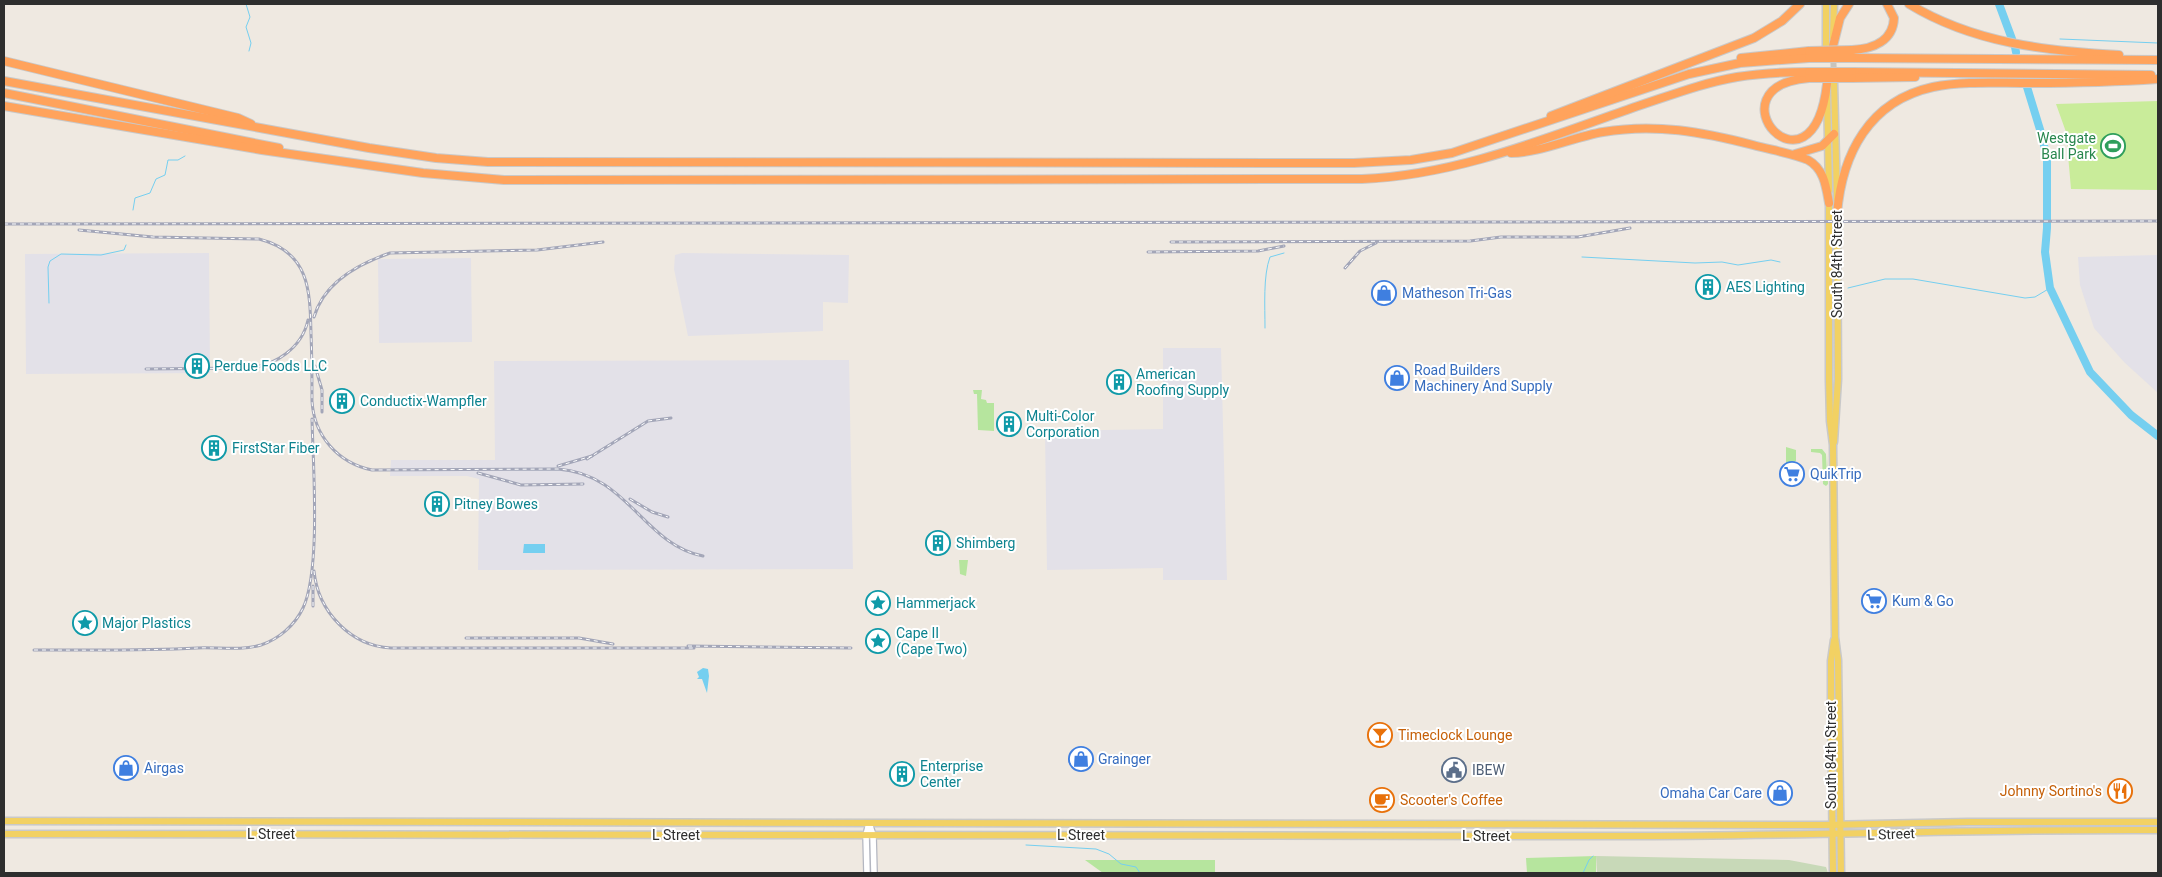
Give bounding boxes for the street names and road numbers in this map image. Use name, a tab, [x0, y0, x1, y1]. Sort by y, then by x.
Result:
street label: South 84th Street	[1829, 209, 1845, 318]
street label: South 84th Street	[1823, 700, 1839, 809]
street label: L Street	[1867, 825, 1916, 843]
street label: L Street	[247, 826, 295, 842]
street label: L Street	[652, 827, 700, 843]
street label: L Street	[1057, 827, 1105, 843]
street label: L Street	[1462, 828, 1510, 844]

